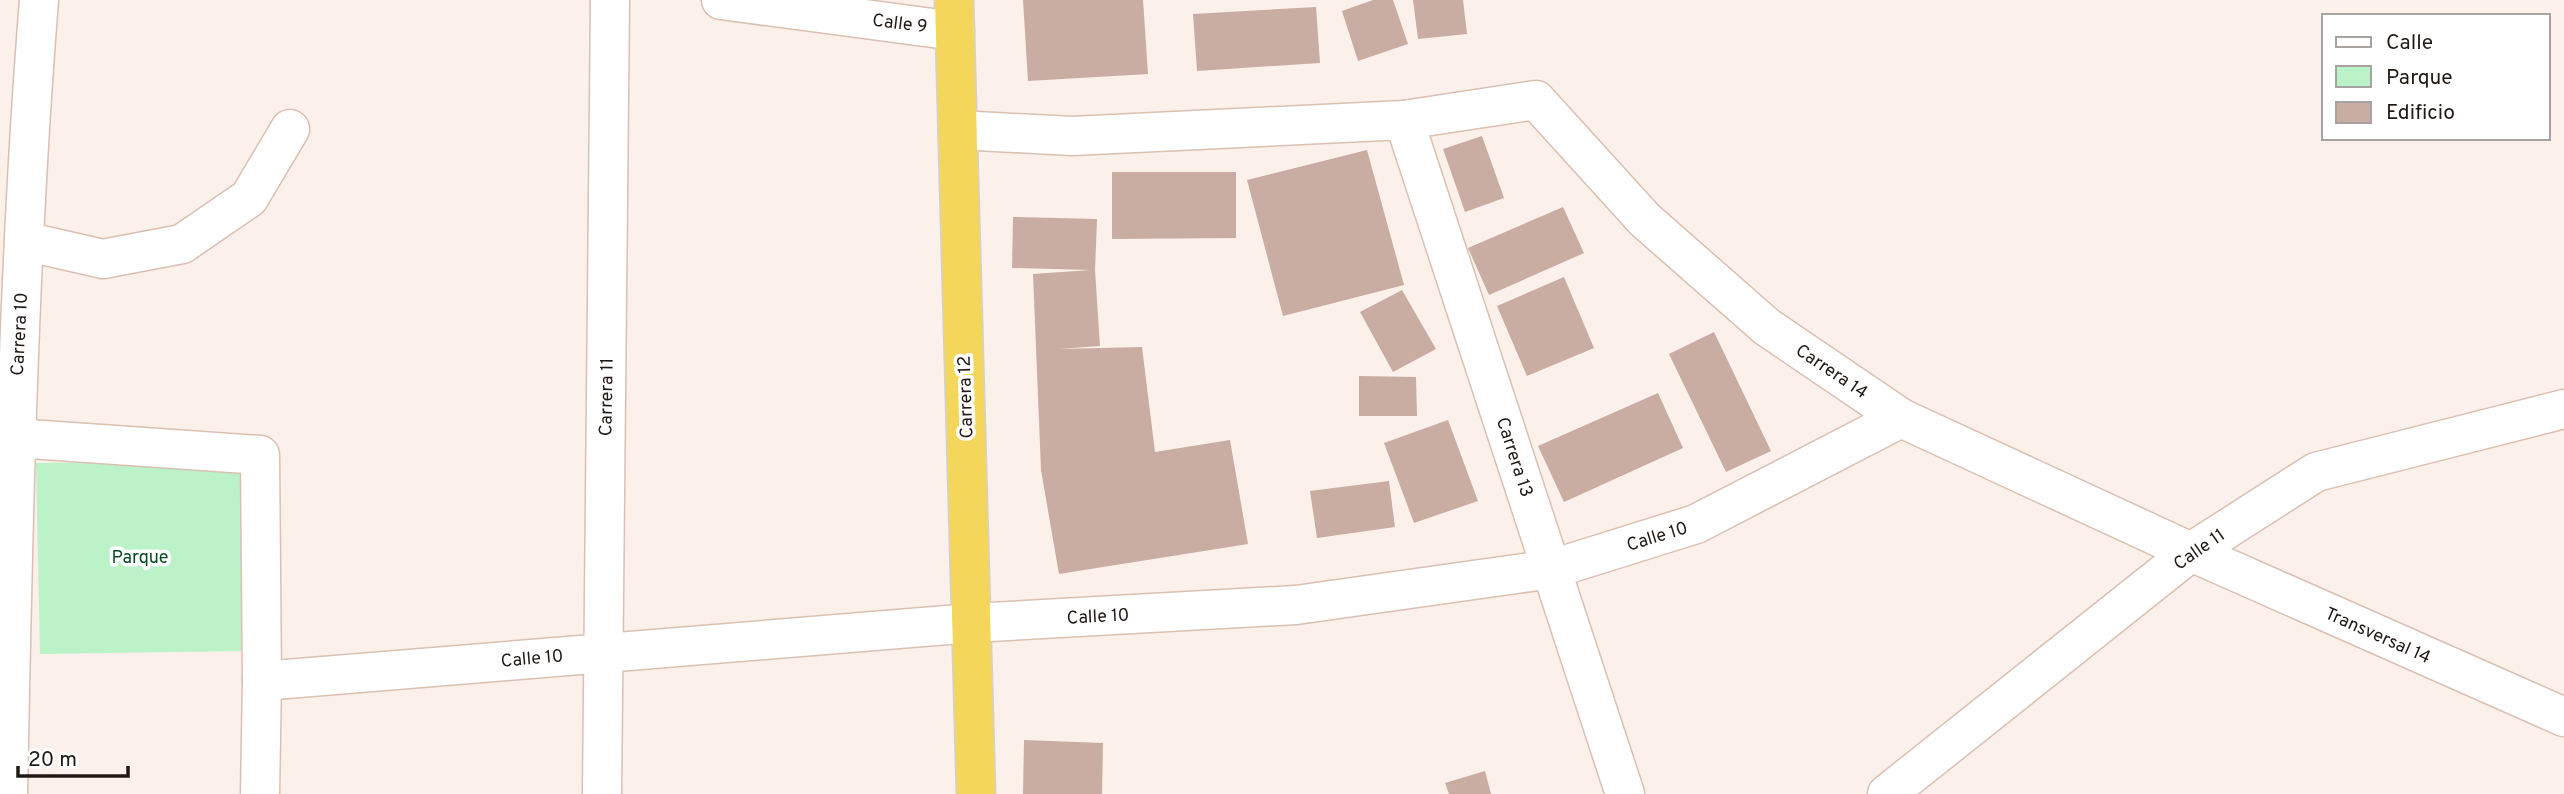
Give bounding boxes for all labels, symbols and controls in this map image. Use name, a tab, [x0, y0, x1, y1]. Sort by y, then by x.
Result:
street label: Calle 9	[871, 10, 929, 39]
legend	[2322, 14, 2550, 140]
text: Calle	[2386, 30, 2433, 57]
text: Parque	[2386, 65, 2453, 92]
text: Edificio	[2386, 100, 2455, 127]
street label: Carrera 10	[7, 292, 34, 376]
street label: Carrera 14	[1791, 340, 1872, 405]
street label: Carrera 12	[954, 355, 979, 439]
street label: Carrera 11	[595, 358, 620, 436]
street label: Carrera 13	[1490, 415, 1537, 500]
street label: Calle 10	[1624, 517, 1691, 558]
street label: Calle 11	[2170, 524, 2230, 576]
park label: Parque	[111, 547, 169, 570]
street label: Transversal 14	[2321, 603, 2434, 670]
street label: Calle 10	[1066, 604, 1130, 631]
street label: Calle 10	[500, 645, 564, 674]
scale bar	[18, 734, 128, 778]
text: 20 m	[28, 747, 77, 774]

